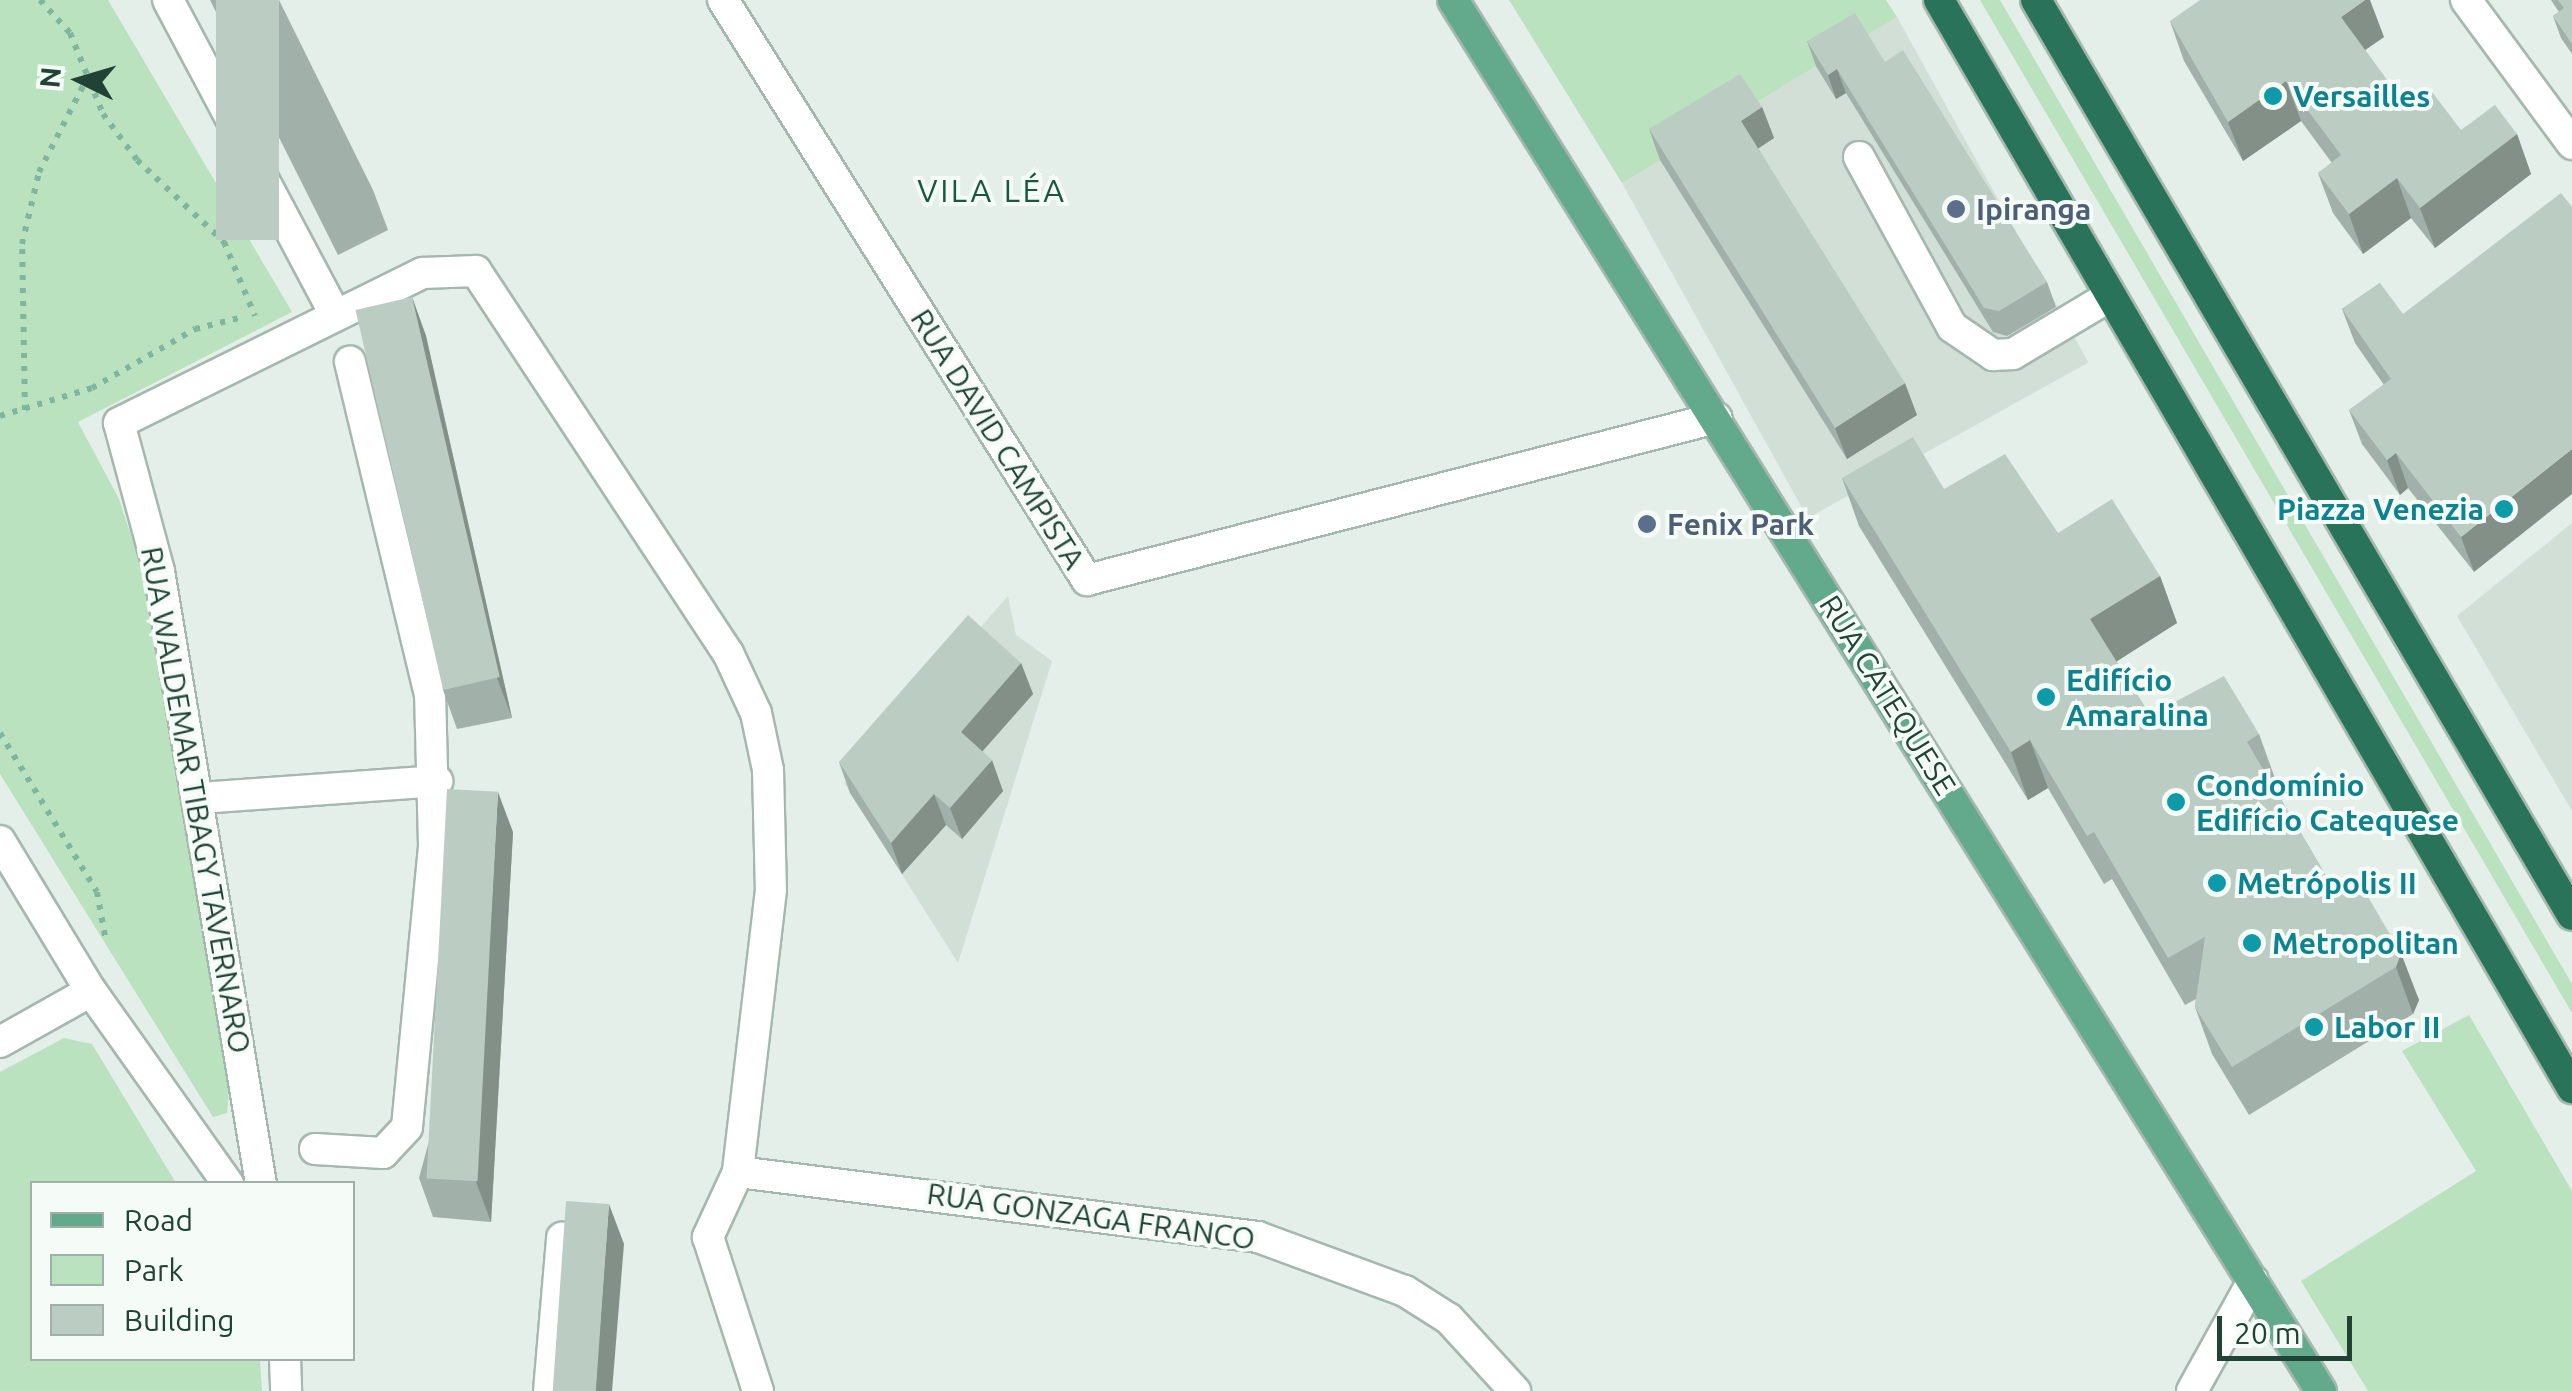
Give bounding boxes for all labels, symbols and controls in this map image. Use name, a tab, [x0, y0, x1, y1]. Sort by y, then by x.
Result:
north arrow	[30, 30, 130, 130]
text: N	[33, 66, 66, 89]
place label: Versailles	[2293, 78, 2431, 114]
marker: Versailles	[2262, 85, 2284, 107]
district label: VILA LÉA	[917, 171, 1067, 209]
place label: Ipiranga	[1976, 191, 2091, 227]
marker: Ipiranga	[1945, 198, 1967, 220]
street label: RUA DAVID CAMPISTA	[903, 302, 1093, 576]
place label: Piazza Venezia	[2277, 491, 2484, 527]
marker: Piazza Venezia	[2493, 498, 2515, 520]
place label: Fenix Park	[1667, 506, 1814, 542]
marker: Fenix Park	[1636, 513, 1658, 535]
street label: RUA WALDEMAR TIBAGY TAVERNARO	[134, 544, 258, 1056]
street label: RUA CATEQUESE	[1812, 589, 1964, 801]
place label: Edifício Amaralina	[2066, 662, 2209, 732]
marker: Edifício Amaralina	[2035, 686, 2057, 708]
place label: Condomínio Edifício Catequese	[2196, 767, 2459, 838]
marker: Condomínio Edifício Catequese	[2165, 791, 2187, 813]
place label: Metrópolis II	[2237, 865, 2417, 901]
marker: Metrópolis II	[2206, 872, 2228, 894]
place label: Metropolitan	[2272, 925, 2459, 961]
marker: Metropolitan	[2241, 932, 2263, 954]
place label: Labor II	[2334, 1009, 2441, 1045]
marker: Labor II	[2303, 1016, 2325, 1038]
street label: RUA GONZAGA FRANCO	[925, 1175, 1257, 1257]
legend	[30, 1181, 355, 1361]
text: Road	[124, 1203, 193, 1237]
text: Park	[124, 1253, 184, 1287]
scale bar	[2222, 1296, 2357, 1358]
text: Building	[124, 1303, 235, 1337]
text: 20 m	[2234, 1316, 2301, 1350]

